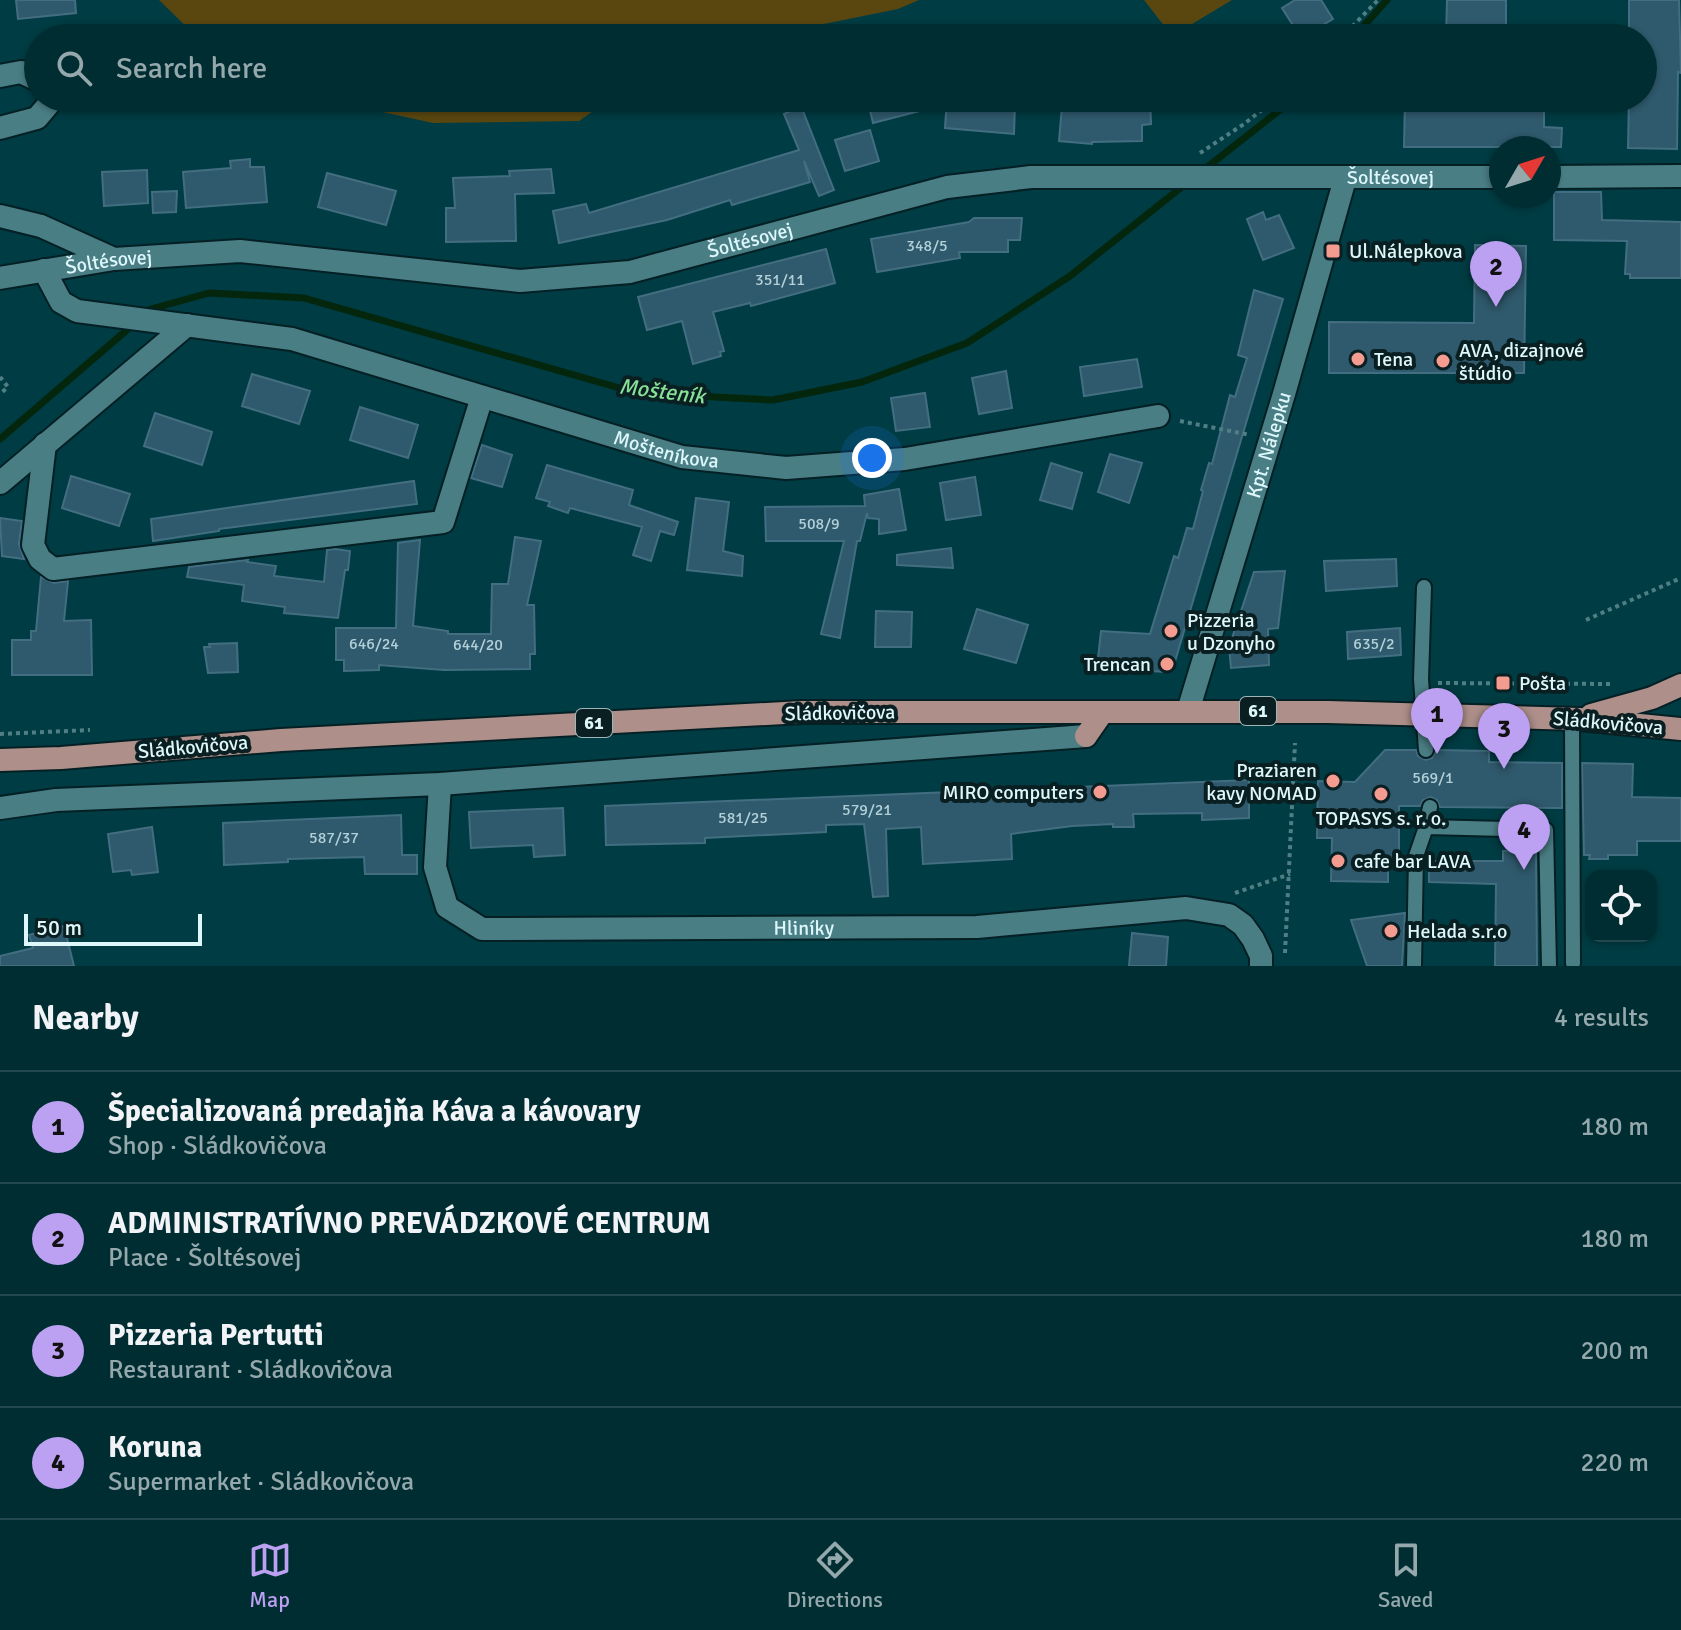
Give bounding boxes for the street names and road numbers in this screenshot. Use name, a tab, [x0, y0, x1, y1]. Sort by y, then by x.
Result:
street label: Šoltésovej	[1347, 165, 1434, 190]
street label: Šoltésovej	[705, 216, 795, 263]
street label: Šoltésovej	[63, 244, 153, 279]
street label: Kpt. Nálepku	[1241, 389, 1296, 501]
street label: Mošteníkova	[611, 425, 720, 473]
road number: 61	[1240, 697, 1276, 725]
street label: Sládkovičova	[785, 700, 895, 726]
street label: Sládkovičova	[1552, 706, 1664, 740]
road number: 61	[576, 709, 612, 737]
street label: Sládkovičova	[137, 730, 249, 764]
street label: Hliníky	[773, 915, 835, 940]

